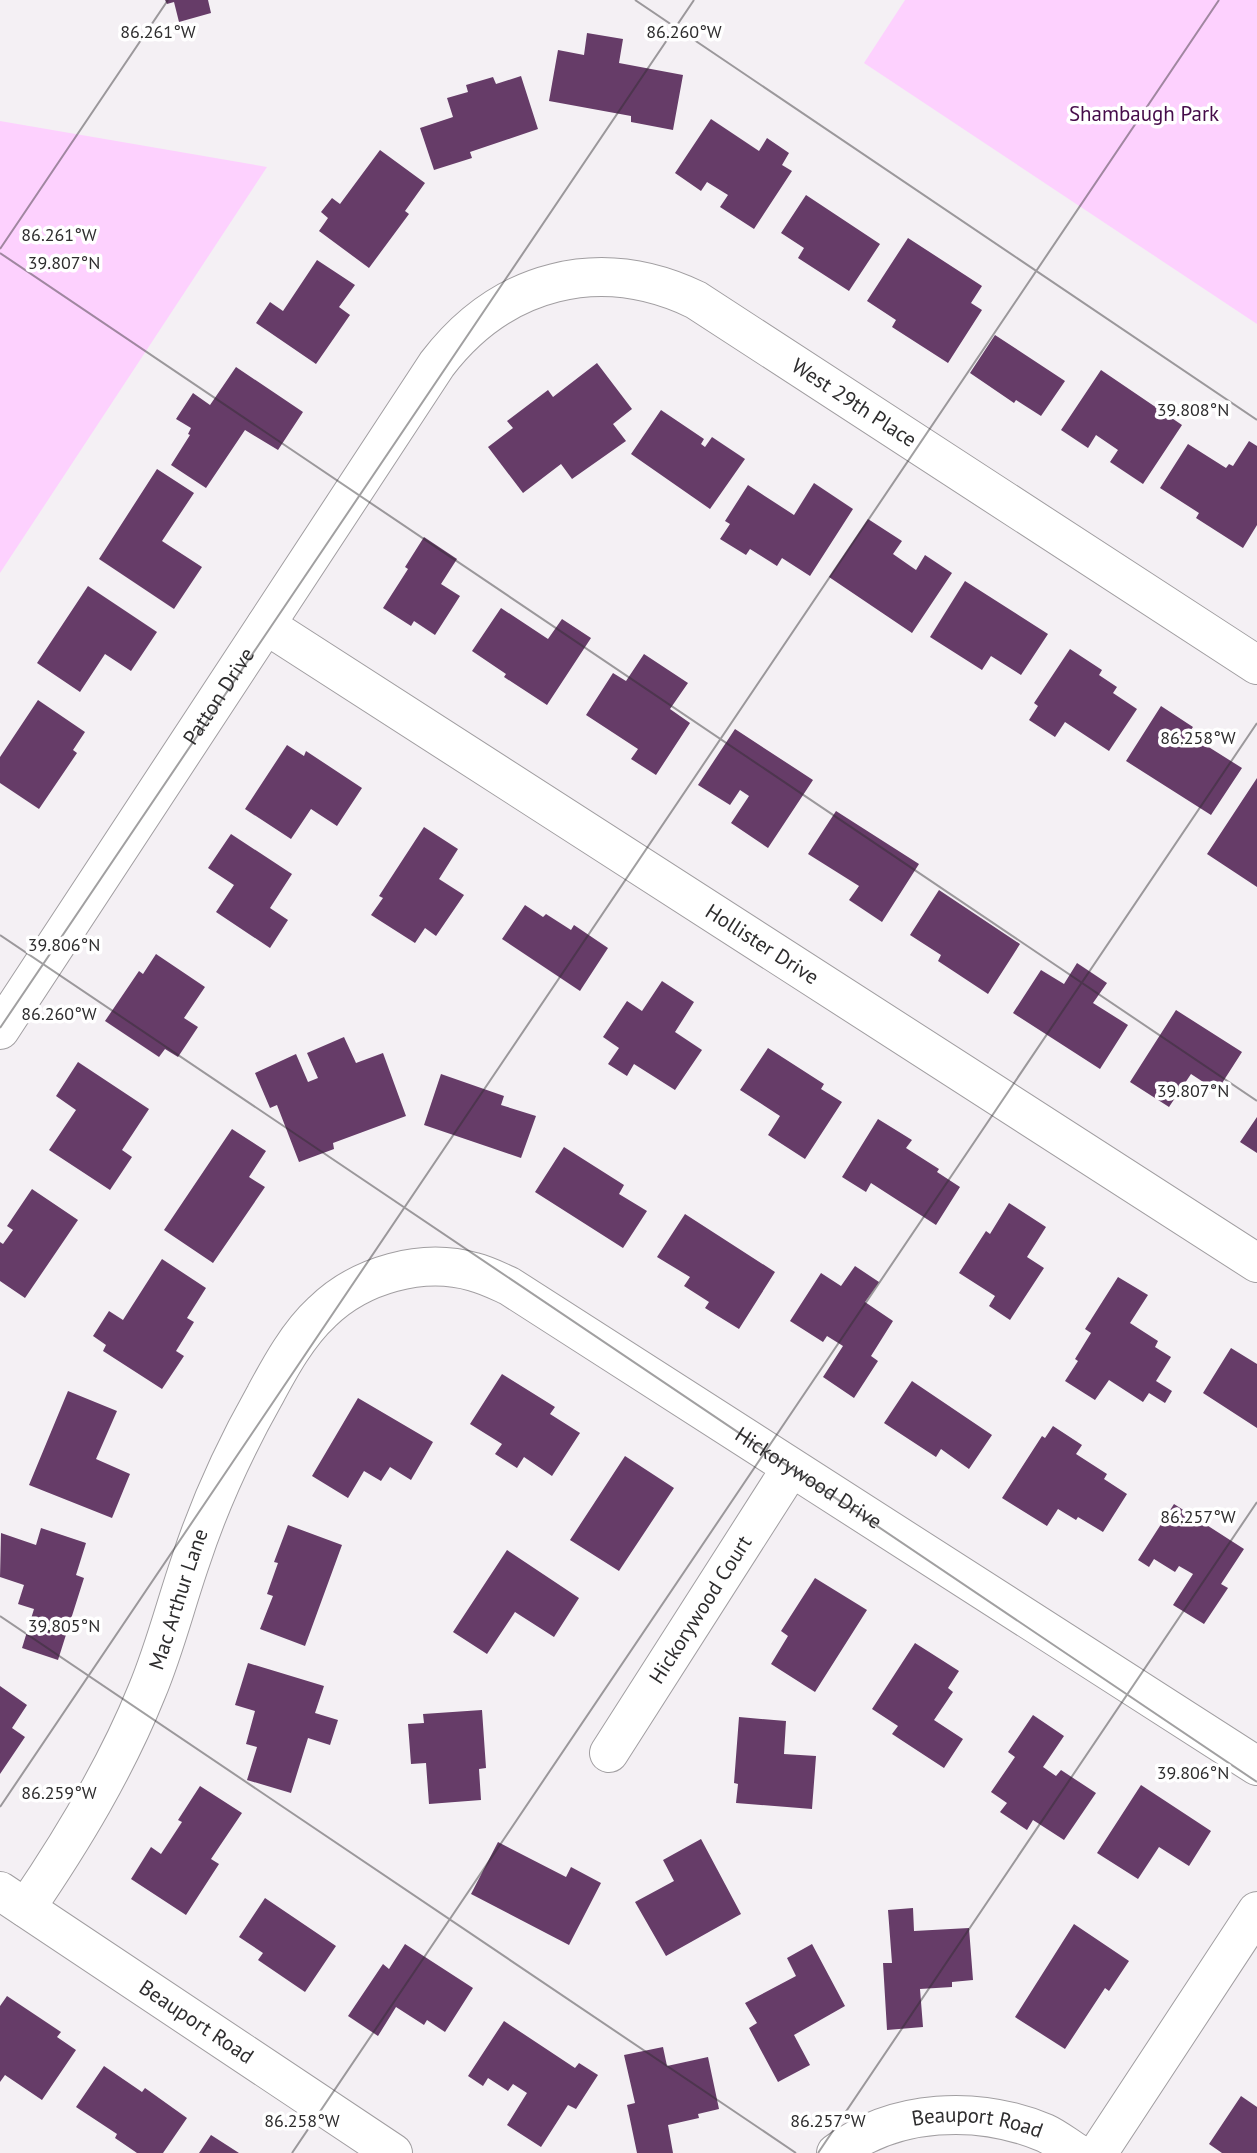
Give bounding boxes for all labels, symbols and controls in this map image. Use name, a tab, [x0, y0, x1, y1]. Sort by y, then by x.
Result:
text: 86.261°W	[120, 20, 196, 43]
text: 86.260°W	[646, 20, 722, 43]
park label: Shambaugh Park	[1069, 100, 1219, 127]
text: 86.261°W	[21, 223, 97, 246]
text: 39.807°N	[28, 251, 100, 274]
street label: West 29th Place	[787, 352, 922, 453]
text: 39.808°N	[1157, 398, 1229, 421]
street label: Patton Drive	[177, 642, 260, 750]
text: 86.258°W	[1160, 726, 1236, 749]
street label: Hollister Drive	[701, 898, 824, 990]
text: 39.806°N	[28, 933, 100, 956]
text: 86.260°W	[21, 1002, 97, 1025]
text: 39.807°N	[1157, 1079, 1229, 1102]
street label: Hickorywood Drive	[730, 1421, 887, 1535]
text: 86.257°W	[1160, 1505, 1236, 1528]
street label: Mac Arthur Lane	[142, 1525, 214, 1673]
street label: Hickorywood Court	[643, 1530, 757, 1689]
text: 39.805°N	[28, 1614, 100, 1637]
text: 39.806°N	[1157, 1761, 1229, 1784]
text: 86.259°W	[21, 1781, 97, 1804]
street label: Beauport Road	[134, 1974, 259, 2069]
street label: Beauport Road	[910, 2101, 1047, 2144]
text: 86.258°W	[264, 2109, 340, 2132]
text: 86.257°W	[790, 2109, 866, 2132]

